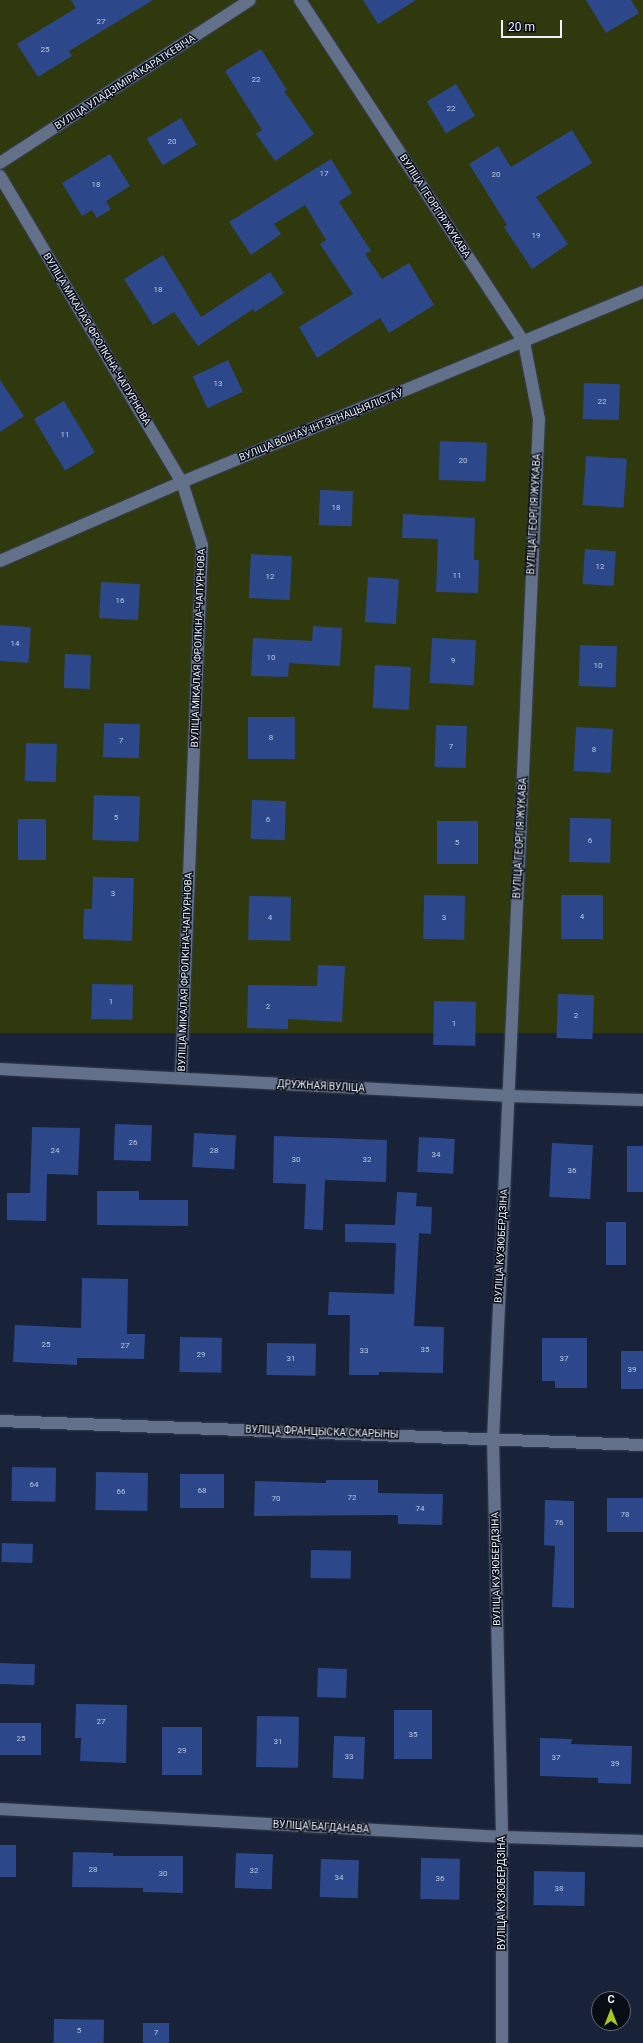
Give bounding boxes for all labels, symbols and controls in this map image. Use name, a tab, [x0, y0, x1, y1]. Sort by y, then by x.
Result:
scale bar	[503, 12, 564, 38]
house number: 27	[97, 17, 105, 27]
text: 20 m	[508, 20, 535, 34]
street label: ВУЛІЦА УЛАДЗІМІРА КАРАТКЕВІЧА	[52, 32, 198, 132]
house number: 25	[41, 45, 49, 55]
house number: 22	[252, 75, 260, 85]
house number: 22	[447, 104, 455, 114]
house number: 20	[168, 137, 176, 147]
street label: ВУЛІЦА ГЕОРГІЯ ЖУКАВА	[397, 152, 473, 260]
house number: 17	[320, 169, 328, 179]
house number: 20	[492, 170, 500, 180]
house number: 18	[92, 180, 100, 190]
house number: 19	[532, 231, 540, 241]
street label: ВУЛІЦА МІКАЛАЯ ФРОЛКІНА-ЧАПУРНОВА	[41, 251, 153, 427]
house number: 18	[154, 285, 162, 295]
house number: 13	[214, 379, 222, 389]
street label: ВУЛІЦА ВОІНАЎ-ІНТЭРНАЦЫЯЛІСТАЎ	[237, 387, 405, 463]
house number: 22	[598, 397, 606, 407]
house number: 11	[61, 430, 69, 440]
street label: ВУЛІЦА ГЕОРГІЯ ЖУКАВА	[525, 453, 543, 575]
house number: 20	[459, 456, 467, 466]
house number: 18	[332, 503, 340, 513]
street label: ВУЛІЦА МІКАЛАЯ ФРОЛКІНА-ЧАПУРНОВА	[189, 548, 207, 748]
house number: 12	[596, 562, 604, 572]
house number: 11	[453, 571, 461, 581]
house number: 12	[266, 572, 274, 582]
house number: 16	[116, 596, 124, 606]
house number: 14	[11, 639, 19, 649]
house number: 10	[267, 653, 275, 663]
house number: 9	[451, 656, 455, 666]
house number: 10	[594, 661, 602, 671]
house number: 8	[269, 733, 273, 743]
house number: 7	[119, 736, 123, 746]
house number: 7	[449, 742, 453, 752]
house number: 8	[592, 745, 596, 755]
street label: ВУЛІЦА ГЕОРГІЯ ЖУКАВА	[511, 777, 529, 899]
house number: 5	[114, 813, 118, 823]
house number: 6	[266, 815, 270, 825]
house number: 6	[588, 836, 592, 846]
house number: 5	[455, 838, 459, 848]
street label: ВУЛІЦА МІКАЛАЯ ФРОЛКІНА-ЧАПУРНОВА	[176, 872, 194, 1072]
house number: 3	[111, 889, 115, 899]
house number: 4	[580, 912, 584, 922]
house number: 4	[268, 913, 272, 923]
house number: 3	[442, 913, 446, 923]
house number: 1	[109, 997, 113, 1007]
house number: 2	[266, 1002, 270, 1012]
house number: 2	[574, 1011, 578, 1021]
house number: 1	[452, 1019, 456, 1029]
street label: ДРУЖНАЯ ВУЛІЦА	[277, 1078, 365, 1094]
house number: 26	[129, 1138, 137, 1148]
house number: 24	[51, 1146, 59, 1156]
house number: 28	[210, 1146, 218, 1156]
house number: 34	[432, 1150, 440, 1160]
house number: 30	[292, 1155, 300, 1165]
house number: 32	[363, 1155, 371, 1165]
house number: 36	[568, 1166, 576, 1176]
street label: ВУЛІЦА КУЗЮБЕРДЗІНА	[492, 1189, 510, 1303]
house number: 25	[42, 1340, 50, 1350]
house number: 27	[121, 1341, 129, 1351]
house number: 35	[421, 1345, 429, 1355]
house number: 33	[360, 1346, 368, 1356]
house number: 29	[197, 1350, 205, 1360]
house number: 31	[287, 1354, 295, 1364]
house number: 37	[560, 1354, 568, 1364]
house number: 39	[628, 1365, 636, 1375]
street label: ВУЛІЦА ФРАНЦЫСКА СКАРЫНЫ	[245, 1423, 399, 1441]
house number: 64	[30, 1480, 38, 1490]
house number: 68	[198, 1486, 206, 1496]
house number: 66	[117, 1487, 125, 1497]
house number: 72	[348, 1493, 356, 1503]
house number: 70	[272, 1494, 280, 1504]
house number: 74	[416, 1504, 424, 1514]
house number: 78	[621, 1510, 629, 1520]
street label: ВУЛІЦА КУЗЮБЕРДЗІНА	[489, 1512, 503, 1626]
house number: 76	[555, 1518, 563, 1528]
house number: 27	[97, 1717, 105, 1727]
house number: 35	[409, 1730, 417, 1740]
house number: 25	[17, 1734, 25, 1744]
house number: 31	[274, 1737, 282, 1747]
house number: 29	[178, 1746, 186, 1756]
house number: 33	[345, 1752, 353, 1762]
house number: 37	[552, 1753, 560, 1763]
house number: 39	[611, 1759, 619, 1769]
street label: ВУЛІЦА БАГДАНАВА	[272, 1818, 370, 1836]
street label: ВУЛІЦА КУЗЮБЕРДЗІНА	[496, 1836, 508, 1950]
house number: 28	[89, 1865, 97, 1875]
house number: 32	[250, 1866, 258, 1876]
house number: 30	[159, 1869, 167, 1879]
house number: 34	[335, 1873, 343, 1883]
house number: 36	[436, 1874, 444, 1884]
house number: 38	[555, 1884, 563, 1894]
north arrow	[591, 1991, 631, 2031]
text: С	[607, 1993, 615, 2006]
house number: 5	[77, 2026, 81, 2036]
house number: 7	[154, 2028, 158, 2038]

